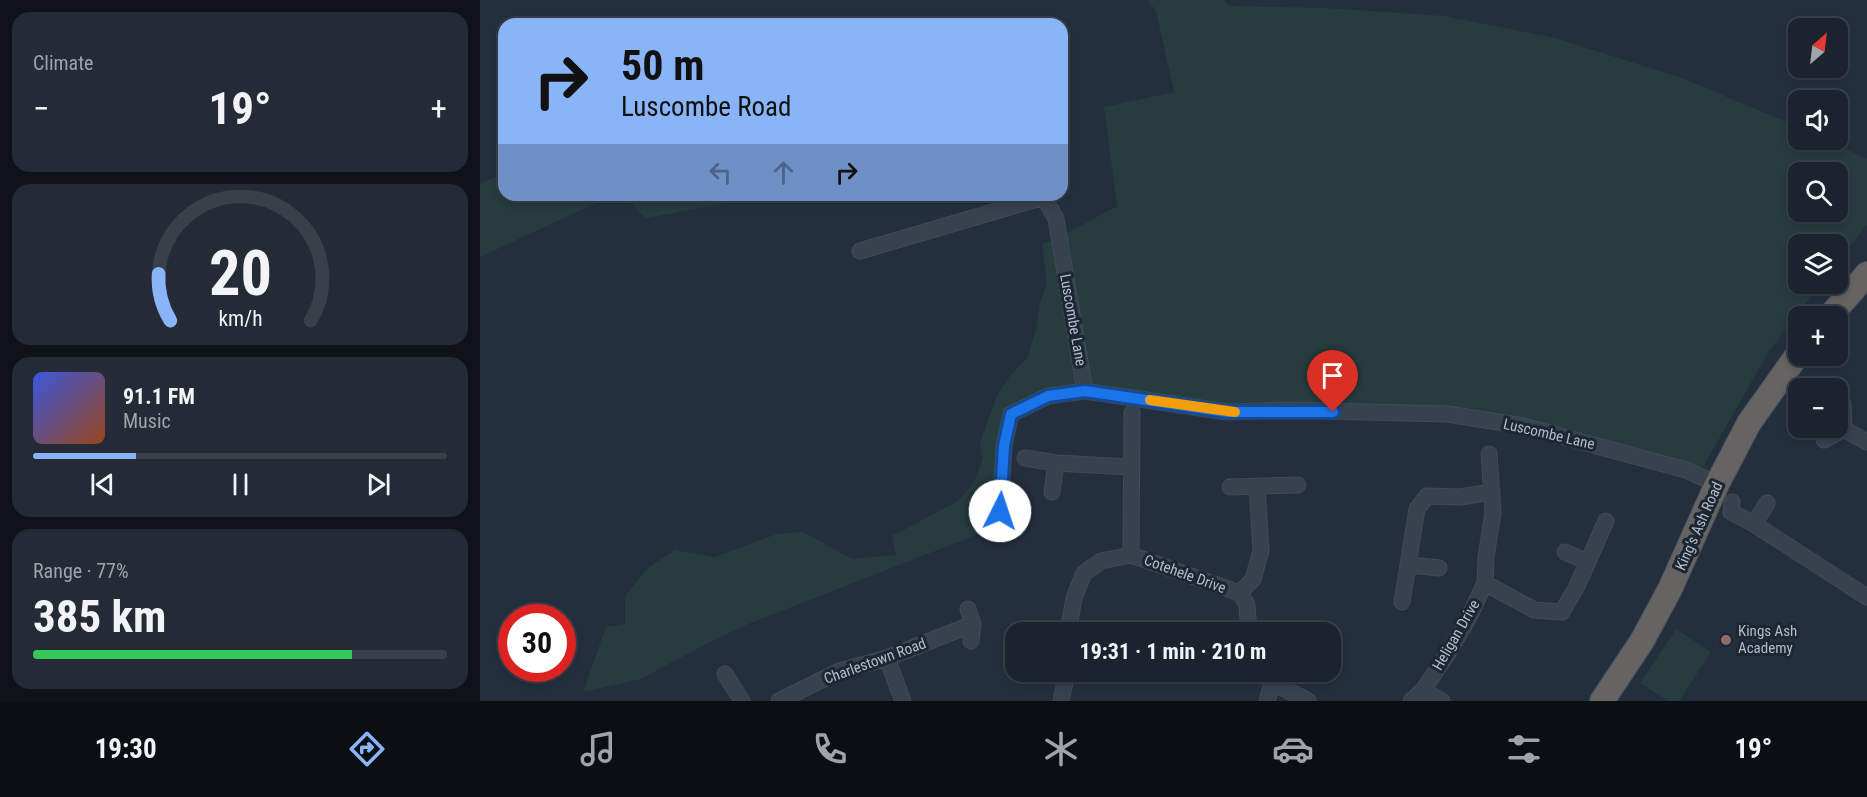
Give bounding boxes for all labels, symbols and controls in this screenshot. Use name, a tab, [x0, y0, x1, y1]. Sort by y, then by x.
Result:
north arrow	[1788, 18, 1848, 78]
map controls	[1788, 18, 1848, 438]
text: 50 m	[621, 41, 704, 90]
icon: right	[522, 42, 600, 120]
text: Climate	[33, 51, 93, 75]
text: 19°	[209, 82, 272, 135]
text: −	[33, 89, 50, 128]
text: +	[431, 89, 447, 128]
button: sound	[1788, 90, 1848, 150]
text: Luscombe Road	[621, 91, 791, 123]
icon: left	[704, 156, 737, 189]
icon: ahead	[767, 156, 800, 189]
icon: right	[830, 156, 863, 189]
button: search	[1788, 162, 1848, 222]
button: layers	[1788, 234, 1848, 294]
text: 20	[208, 238, 272, 311]
street label: Luscombe Lane	[1056, 273, 1090, 367]
button: +	[1788, 306, 1848, 366]
text: km/h	[218, 307, 262, 332]
pin	[1307, 350, 1358, 412]
icon: arrive	[1316, 359, 1349, 392]
button: −	[1788, 378, 1848, 438]
text: 91.1 FM	[123, 384, 195, 409]
text: Music	[123, 409, 171, 433]
street label: Luscombe Lane	[1502, 415, 1596, 453]
icon: previous	[86, 468, 119, 501]
icon: pause	[224, 468, 257, 501]
icon: next	[362, 468, 395, 501]
position arrow	[968, 479, 1032, 543]
street label: King's Ash Road	[1671, 479, 1727, 573]
street label: Cotehele Drive	[1142, 551, 1228, 597]
text: Range · 77%	[33, 559, 129, 583]
text: 385 km	[33, 590, 166, 643]
street label: Heligan Drive	[1429, 597, 1483, 673]
speed limit sign: 30	[498, 604, 576, 682]
place label: Kings Ash Academy	[1738, 622, 1797, 657]
marker: Kings Ash Academy	[1719, 633, 1733, 647]
street label: Charlestown Road	[822, 634, 928, 688]
text: 19:31 · 1 min · 210 m	[1080, 639, 1266, 664]
icon: directions	[346, 728, 388, 770]
icon: music	[577, 728, 619, 770]
icon: phone	[809, 728, 851, 770]
icon: climate	[1040, 728, 1082, 770]
icon: car	[1272, 728, 1314, 770]
icon: filters	[1503, 728, 1545, 770]
text: 19:30	[95, 733, 157, 765]
text: 19°	[1734, 733, 1772, 765]

